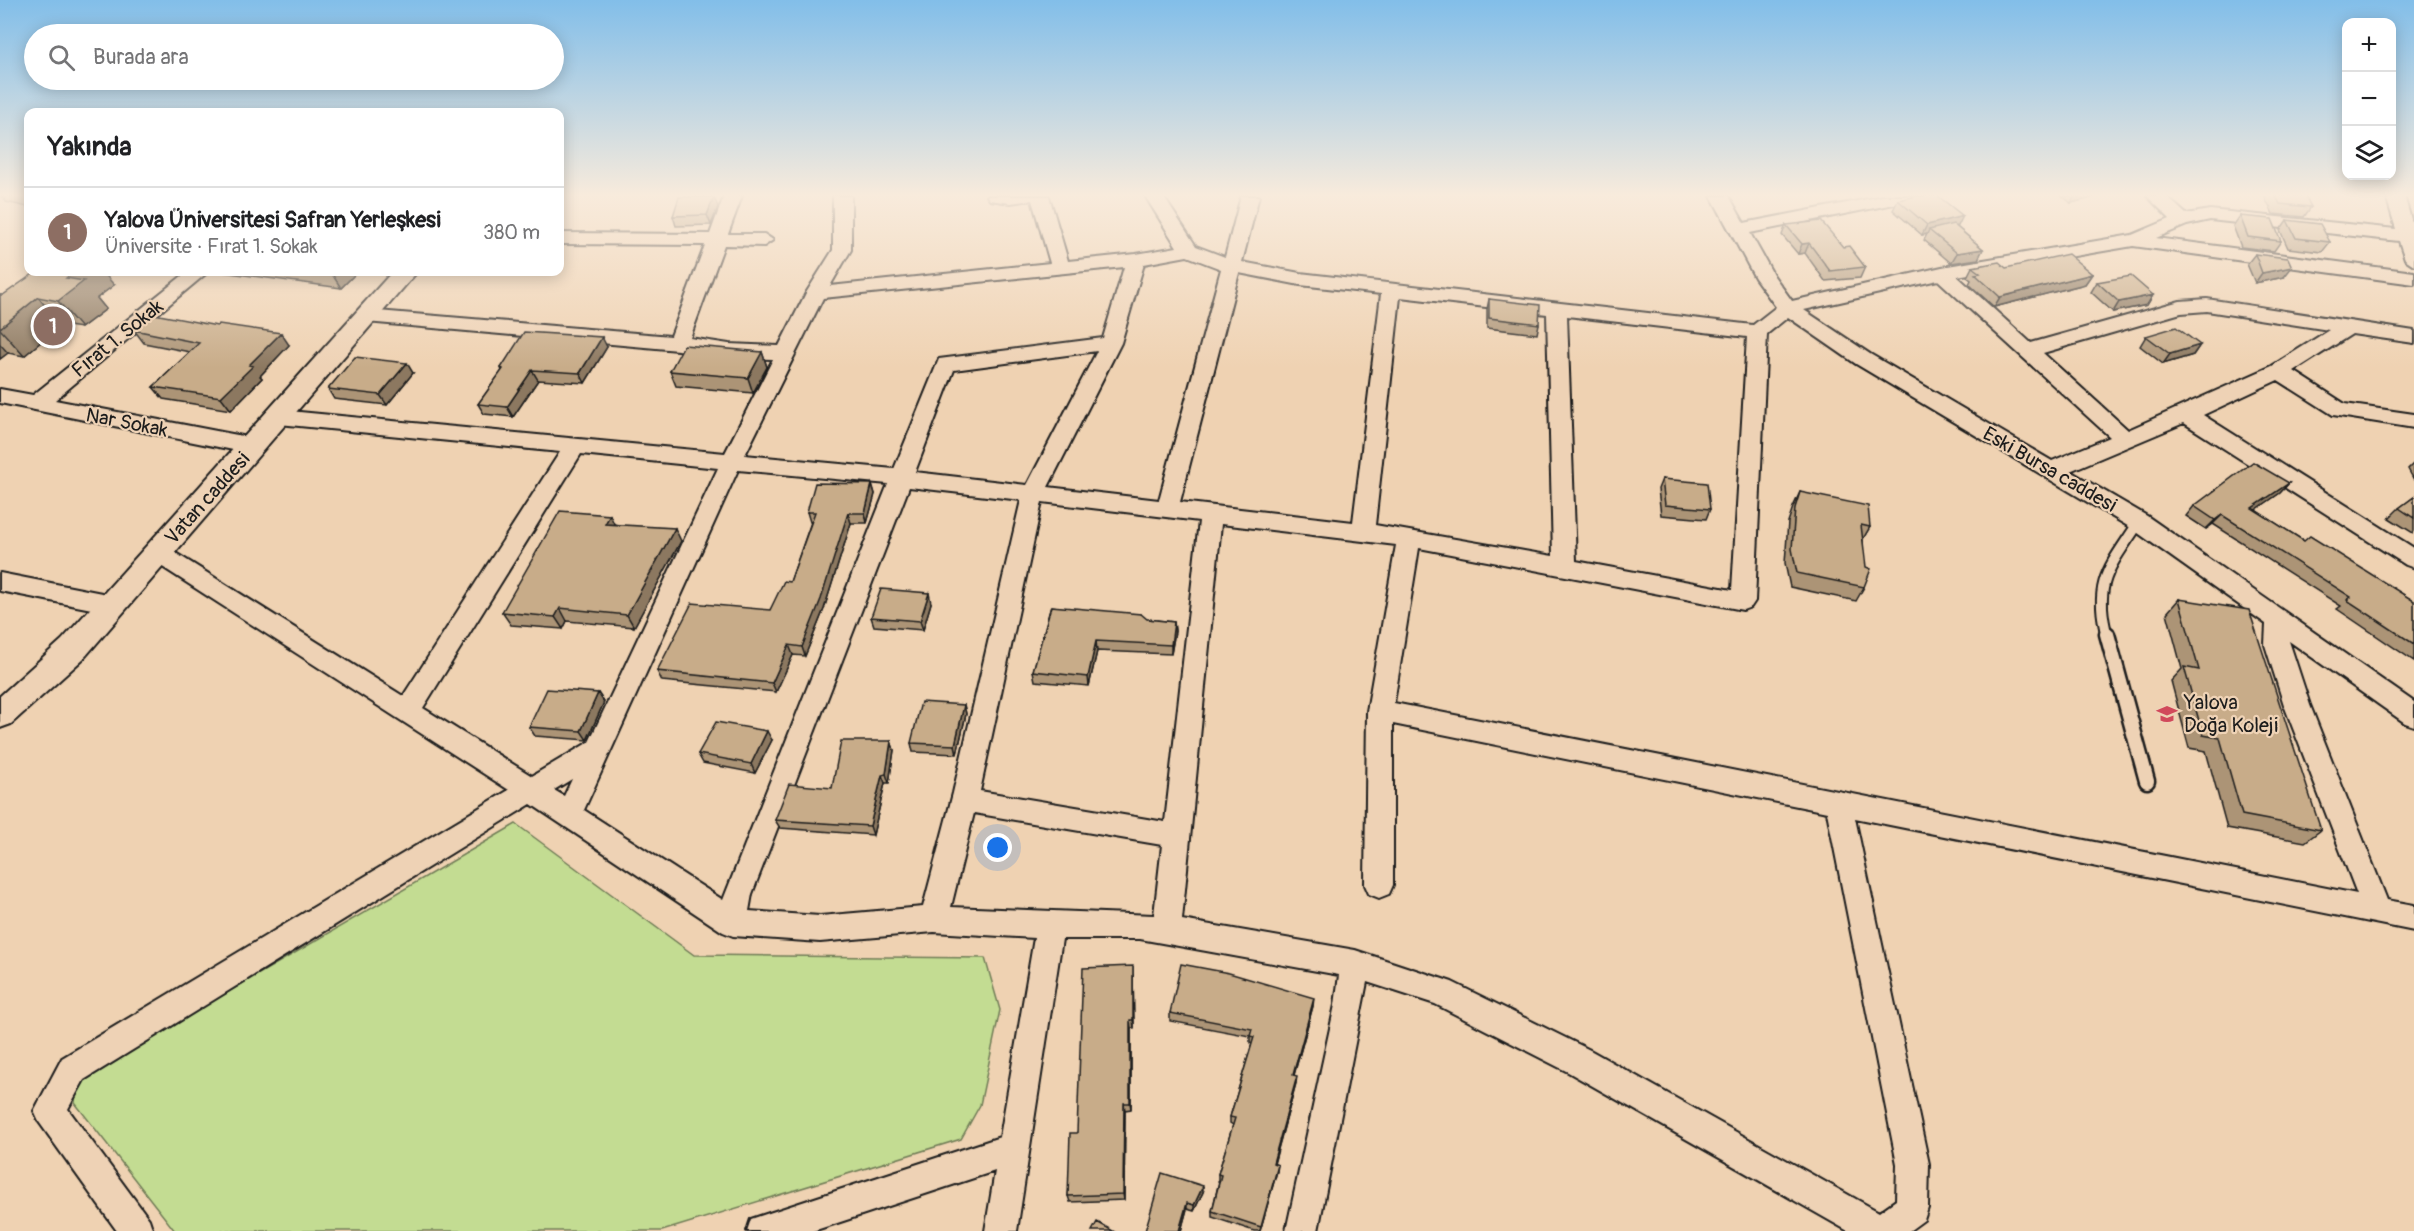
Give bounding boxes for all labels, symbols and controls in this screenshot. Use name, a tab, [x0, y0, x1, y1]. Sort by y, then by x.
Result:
map controls	[2342, 18, 2396, 180]
button: +	[2342, 18, 2396, 72]
search box	[24, 24, 564, 90]
icon: search	[45, 41, 78, 74]
text: Burada ara	[93, 43, 189, 71]
button: −	[2342, 72, 2396, 126]
button: layers	[2342, 126, 2396, 180]
text: Yakında	[48, 131, 132, 163]
text: Yalova Üniversitesi Safran Yerleşkesi	[105, 206, 441, 234]
text: 1	[64, 220, 71, 245]
text: 380 m	[483, 220, 540, 245]
text: Üniversite · Fırat 1. Sokak	[105, 234, 318, 259]
street label: Fırat 1. Sokak	[66, 293, 169, 383]
pin: 1	[34, 304, 72, 348]
street label: Nar Sokak	[84, 402, 171, 443]
street label: Eski Bursa caddesi	[1978, 421, 2121, 518]
street label: Vatan caddesi	[159, 447, 255, 550]
place label: Yalova Doğa Koleji	[2183, 690, 2278, 738]
school or university icon: Yalova Doğa Koleji	[2155, 702, 2179, 726]
your location	[983, 833, 1012, 862]

